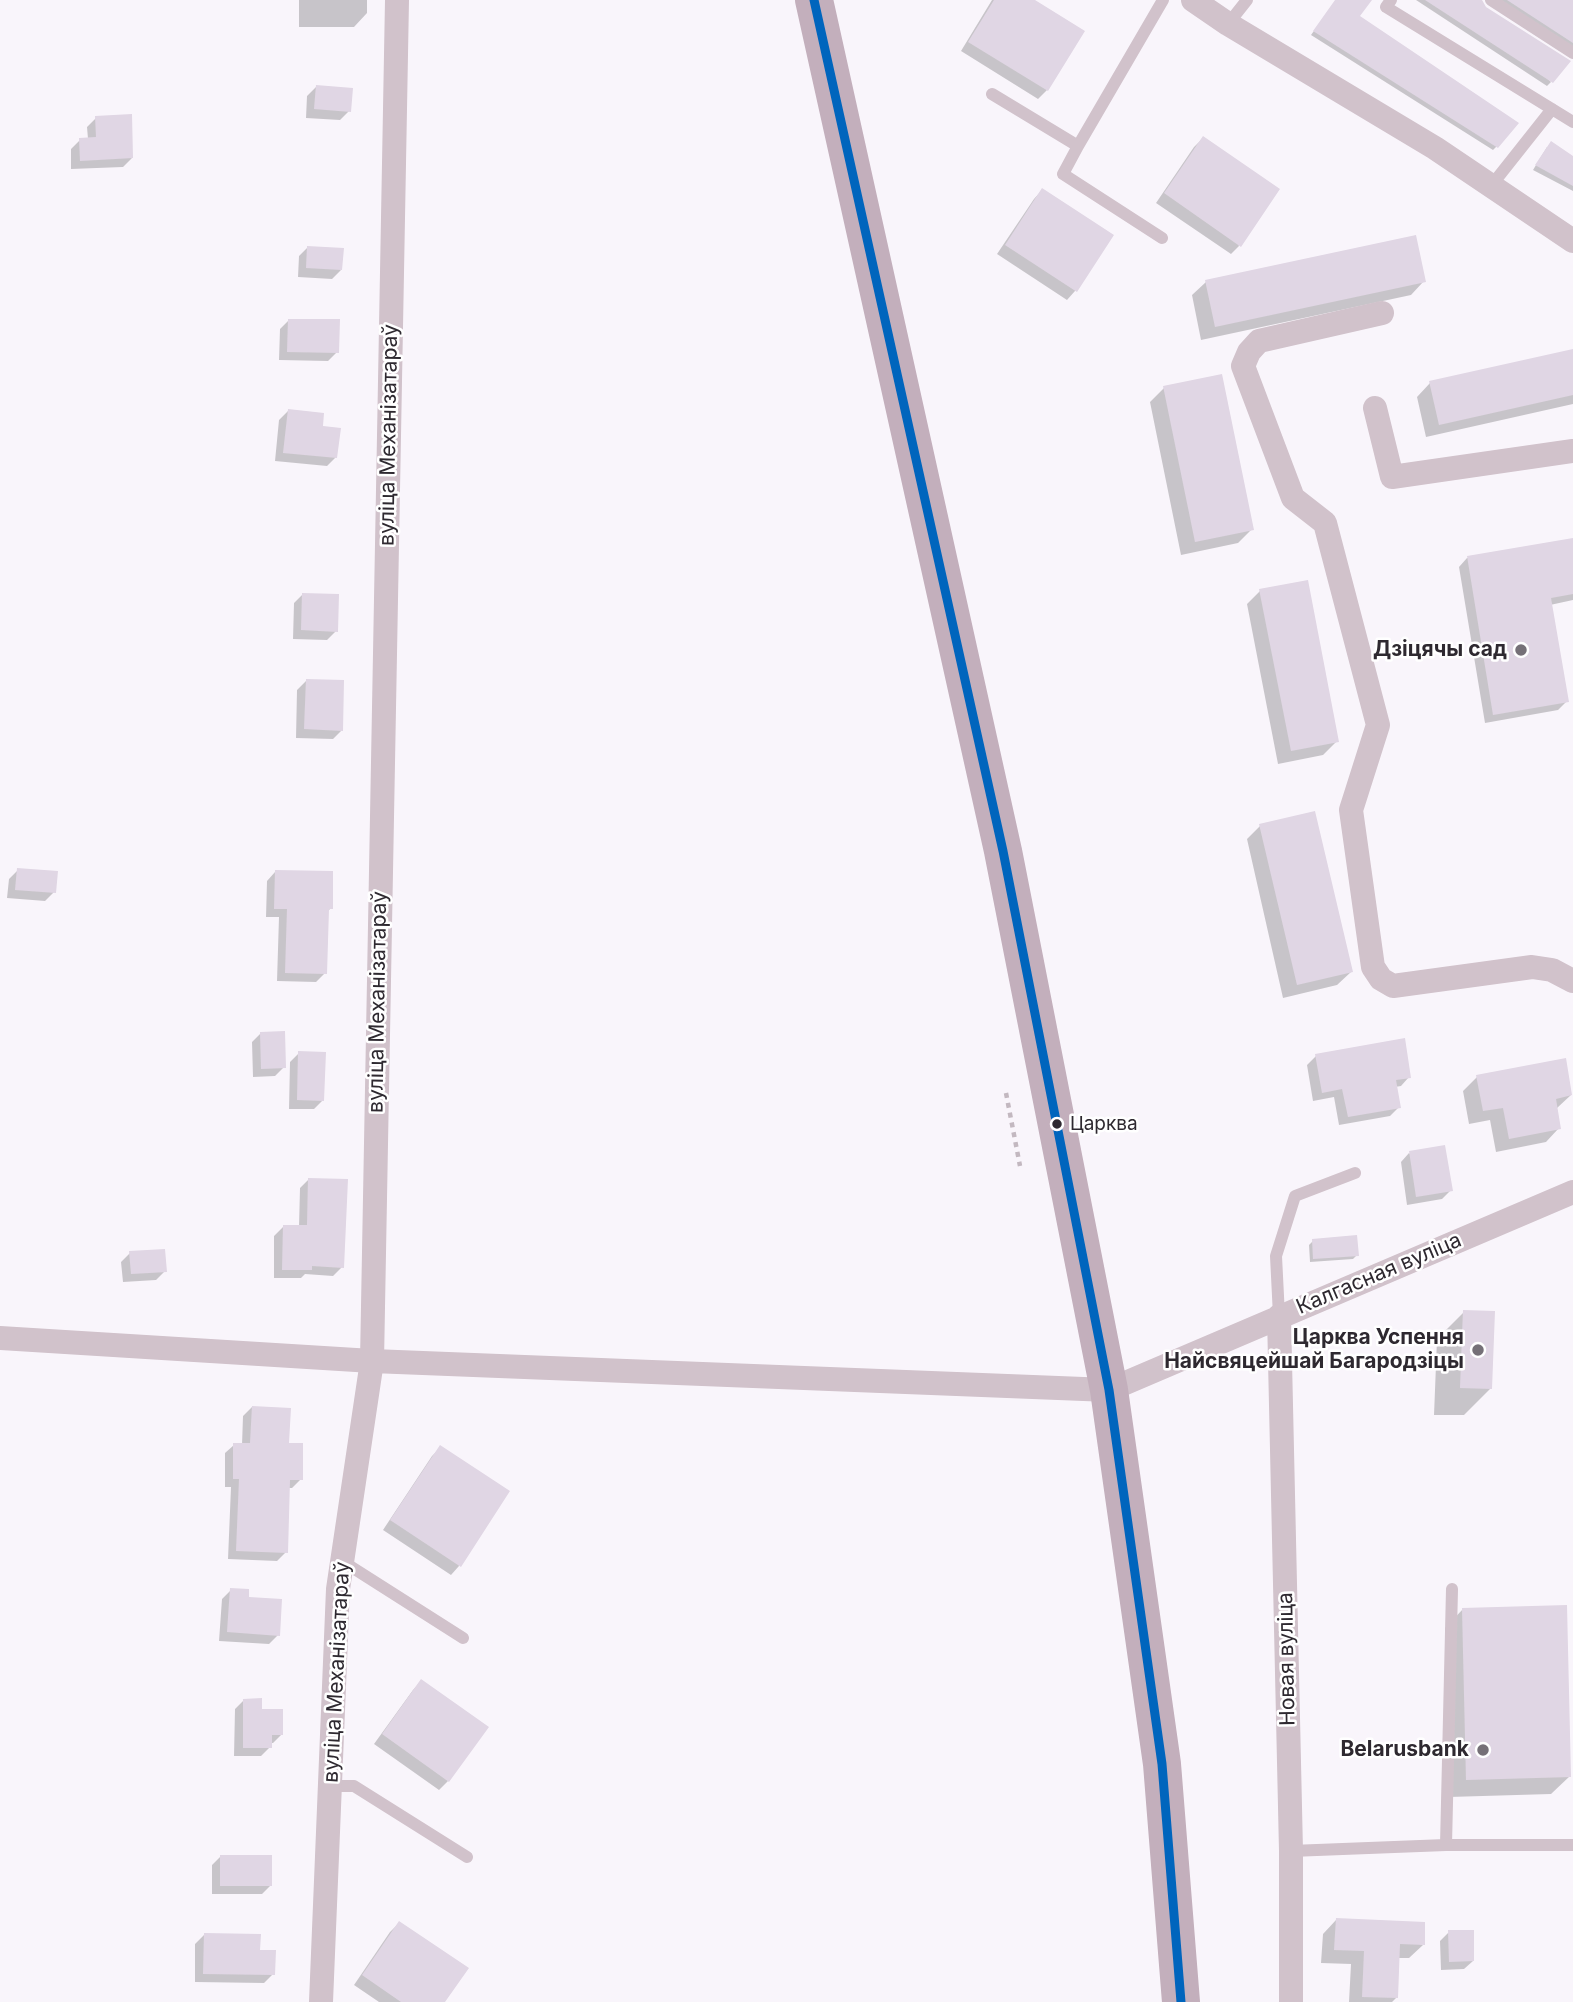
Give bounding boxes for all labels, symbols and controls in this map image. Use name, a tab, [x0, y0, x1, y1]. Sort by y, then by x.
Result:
street label: вуліца Механізатараў	[374, 324, 404, 546]
place label: Дзіцячы сад	[1373, 637, 1507, 663]
marker: Дзіцячы сад	[1513, 642, 1529, 658]
street label: вуліца Механізатараў	[363, 891, 393, 1113]
place label: Царква	[1070, 1113, 1138, 1135]
marker: Царква	[1050, 1117, 1064, 1131]
street label: Калгасная вуліца	[1293, 1228, 1465, 1320]
place label: Царква Успення Найсвяцейшай Багародзіцы	[1164, 1325, 1464, 1375]
marker: Царква Успення Найсвяцейшай Багародзіцы	[1470, 1342, 1486, 1358]
street label: вуліца Механізатараў	[319, 1561, 355, 1783]
street label: Новая вуліца	[1273, 1592, 1301, 1726]
place label: Belarusbank	[1340, 1737, 1469, 1763]
marker: Belarusbank	[1475, 1742, 1491, 1758]

